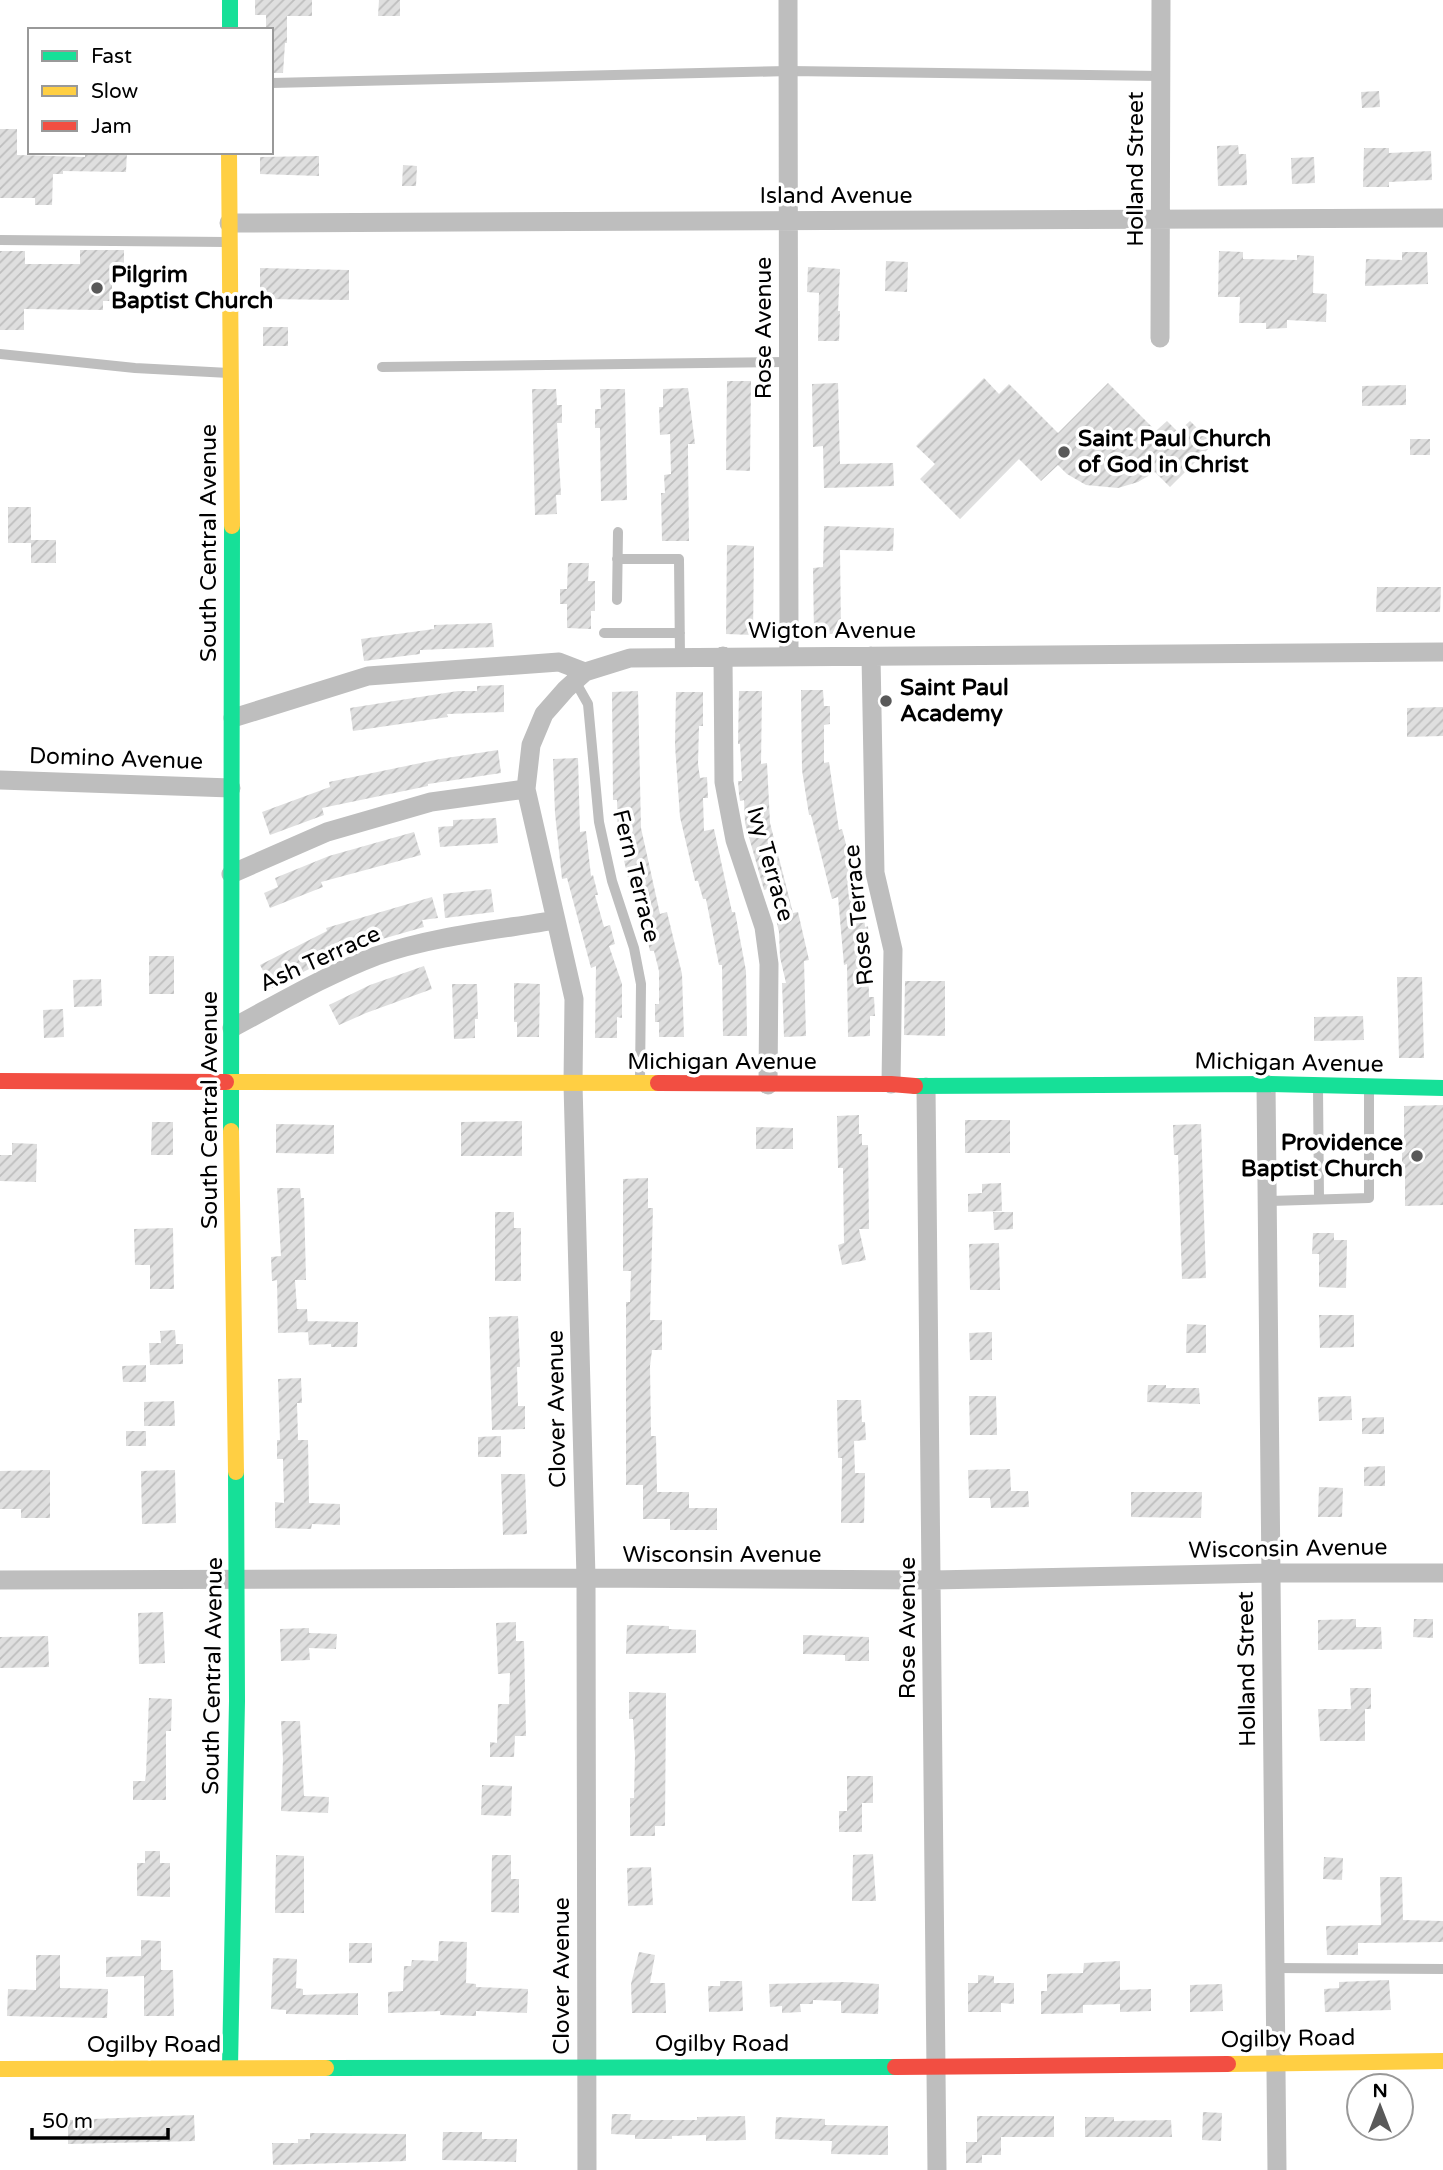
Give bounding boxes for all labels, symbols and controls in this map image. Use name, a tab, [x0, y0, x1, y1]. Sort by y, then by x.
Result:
legend	[28, 28, 273, 154]
text: Fast	[91, 44, 132, 69]
text: Slow	[91, 79, 139, 104]
street label: Holland Street	[1122, 91, 1150, 247]
text: Jam	[91, 114, 132, 139]
street label: Island Avenue	[760, 182, 912, 210]
street label: Rose Avenue	[750, 257, 778, 399]
place label: Pilgrim Baptist Church	[111, 261, 273, 315]
marker: Pilgrim Baptist Church	[89, 280, 105, 296]
street label: South Central Avenue	[195, 424, 223, 662]
place label: Saint Paul Church of God in Christ	[1078, 425, 1271, 479]
marker: Saint Paul Church of God in Christ	[1056, 444, 1072, 460]
street label: Wigton Avenue	[748, 617, 916, 645]
place label: Saint Paul Academy	[900, 674, 1009, 728]
marker: Saint Paul Academy	[878, 693, 894, 709]
street label: Domino Avenue	[29, 742, 203, 776]
street label: Ivy Terrace	[740, 803, 800, 925]
street label: Fern Terrace	[606, 807, 666, 945]
street label: Rose Terrace	[838, 843, 880, 987]
street label: Ash Terrace	[255, 920, 385, 998]
street label: South Central Avenue	[196, 991, 224, 1229]
street label: Michigan Avenue	[1194, 1047, 1384, 1079]
street label: Michigan Avenue	[627, 1048, 817, 1076]
place label: Providence Baptist Church	[1241, 1129, 1403, 1183]
marker: Providence Baptist Church	[1409, 1148, 1425, 1164]
street label: Clover Avenue	[542, 1330, 572, 1488]
street label: Wisconsin Avenue	[1188, 1533, 1388, 1565]
street label: Wisconsin Avenue	[622, 1541, 822, 1569]
street label: South Central Avenue	[197, 1557, 229, 1795]
street label: Rose Avenue	[894, 1557, 922, 1699]
street label: Holland Street	[1232, 1591, 1262, 1747]
street label: Clover Avenue	[548, 1897, 576, 2055]
street label: Ogilby Road	[1220, 2024, 1356, 2054]
street label: Ogilby Road	[655, 2030, 789, 2058]
street label: Ogilby Road	[87, 2031, 221, 2059]
north arrow	[1345, 2072, 1415, 2142]
text: N	[1372, 2080, 1388, 2102]
scale bar	[32, 2096, 168, 2140]
text: 50 m	[42, 2109, 93, 2134]

